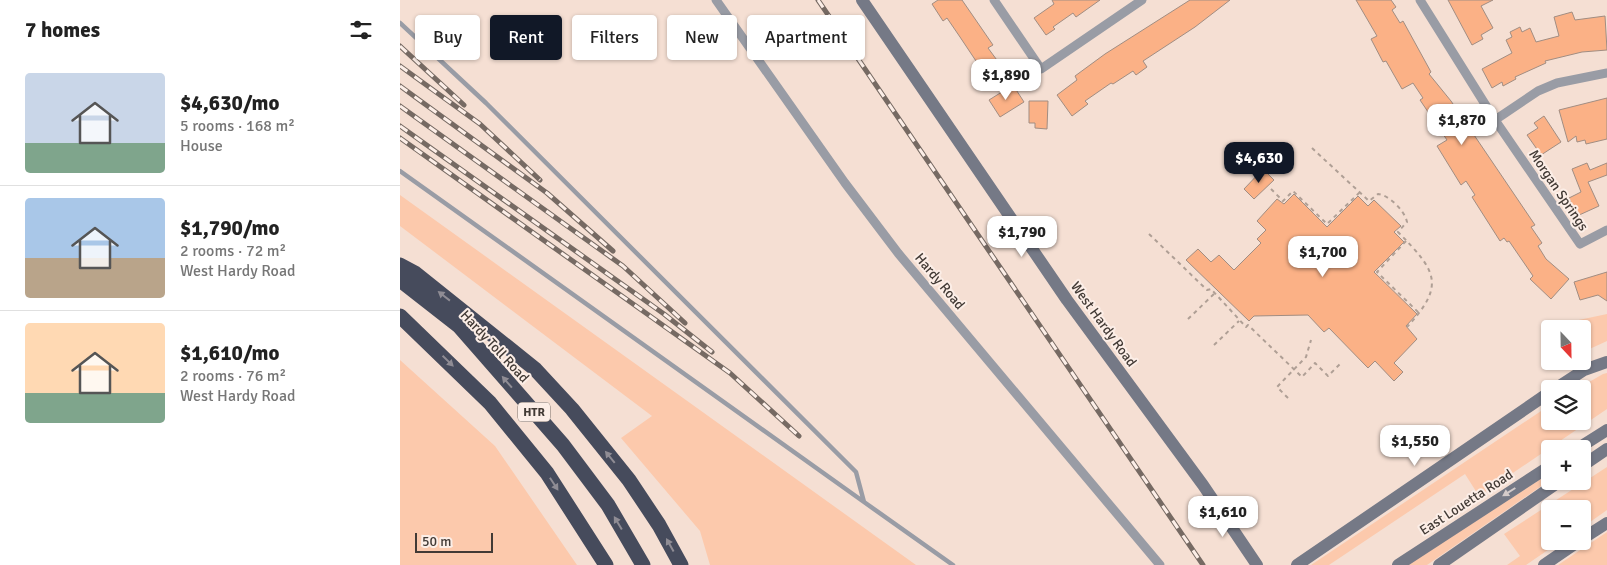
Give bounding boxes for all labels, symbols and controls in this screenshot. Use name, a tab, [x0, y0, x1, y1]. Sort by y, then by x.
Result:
chip: Buy	[415, 15, 480, 60]
chip: Rent	[490, 15, 562, 60]
chip: Filters	[572, 15, 657, 60]
chip: New	[667, 15, 737, 60]
chip: Apartment	[747, 15, 865, 60]
icon: filters	[347, 16, 375, 44]
text: 7 homes	[25, 17, 100, 43]
pin: $1,890	[965, 58, 1047, 101]
text: $1,890	[982, 65, 1030, 85]
text: $4,630/mo	[180, 90, 279, 116]
icon: home	[65, 93, 125, 153]
pin: $1,870	[1421, 104, 1503, 146]
text: $1,870	[1438, 110, 1486, 130]
text: 5 rooms · 168 m²	[180, 116, 295, 136]
text: House	[180, 136, 223, 156]
pin: $4,630	[1218, 142, 1300, 184]
street label: Morgan Springs	[1525, 146, 1592, 234]
text: $4,630	[1235, 148, 1283, 168]
text: $1,790/mo	[180, 215, 279, 241]
pin: $1,790	[981, 216, 1063, 258]
icon: home	[65, 218, 125, 278]
text: $1,790	[998, 222, 1046, 242]
pin: $1,700	[1282, 236, 1364, 278]
text: 2 rooms · 72 m²	[180, 241, 286, 261]
text: $1,700	[1299, 242, 1347, 262]
street label: Hardy Road	[911, 250, 968, 313]
text: West Hardy Road	[180, 261, 295, 281]
street label: West Hardy Road	[1067, 278, 1140, 370]
one-way arrow	[438, 290, 451, 301]
street label: Hardy Toll Road	[457, 307, 532, 386]
north arrow	[1541, 320, 1591, 370]
map controls	[1541, 320, 1591, 550]
text: $1,610/mo	[180, 340, 279, 366]
icon: home	[65, 343, 125, 403]
one-way arrow	[442, 355, 454, 367]
text: 2 rooms · 76 m²	[180, 366, 286, 386]
one-way arrow	[502, 375, 513, 388]
button: layers	[1541, 380, 1591, 430]
text: West Hardy Road	[180, 386, 295, 406]
road number: HTR	[518, 402, 550, 422]
pin: $1,550	[1374, 424, 1456, 467]
text: $1,550	[1391, 431, 1439, 451]
button: +	[1541, 440, 1591, 490]
one-way arrow	[605, 450, 615, 464]
street label: East Louetta Road	[1416, 466, 1516, 539]
one-way arrow	[549, 477, 559, 491]
one-way arrow	[1502, 487, 1515, 496]
pin: $1,610	[1182, 496, 1264, 538]
button: −	[1541, 500, 1591, 550]
text: $1,610	[1199, 502, 1247, 522]
one-way arrow	[614, 517, 623, 530]
scale bar	[415, 530, 492, 553]
text: 50 m	[422, 533, 451, 550]
one-way arrow	[666, 537, 674, 552]

